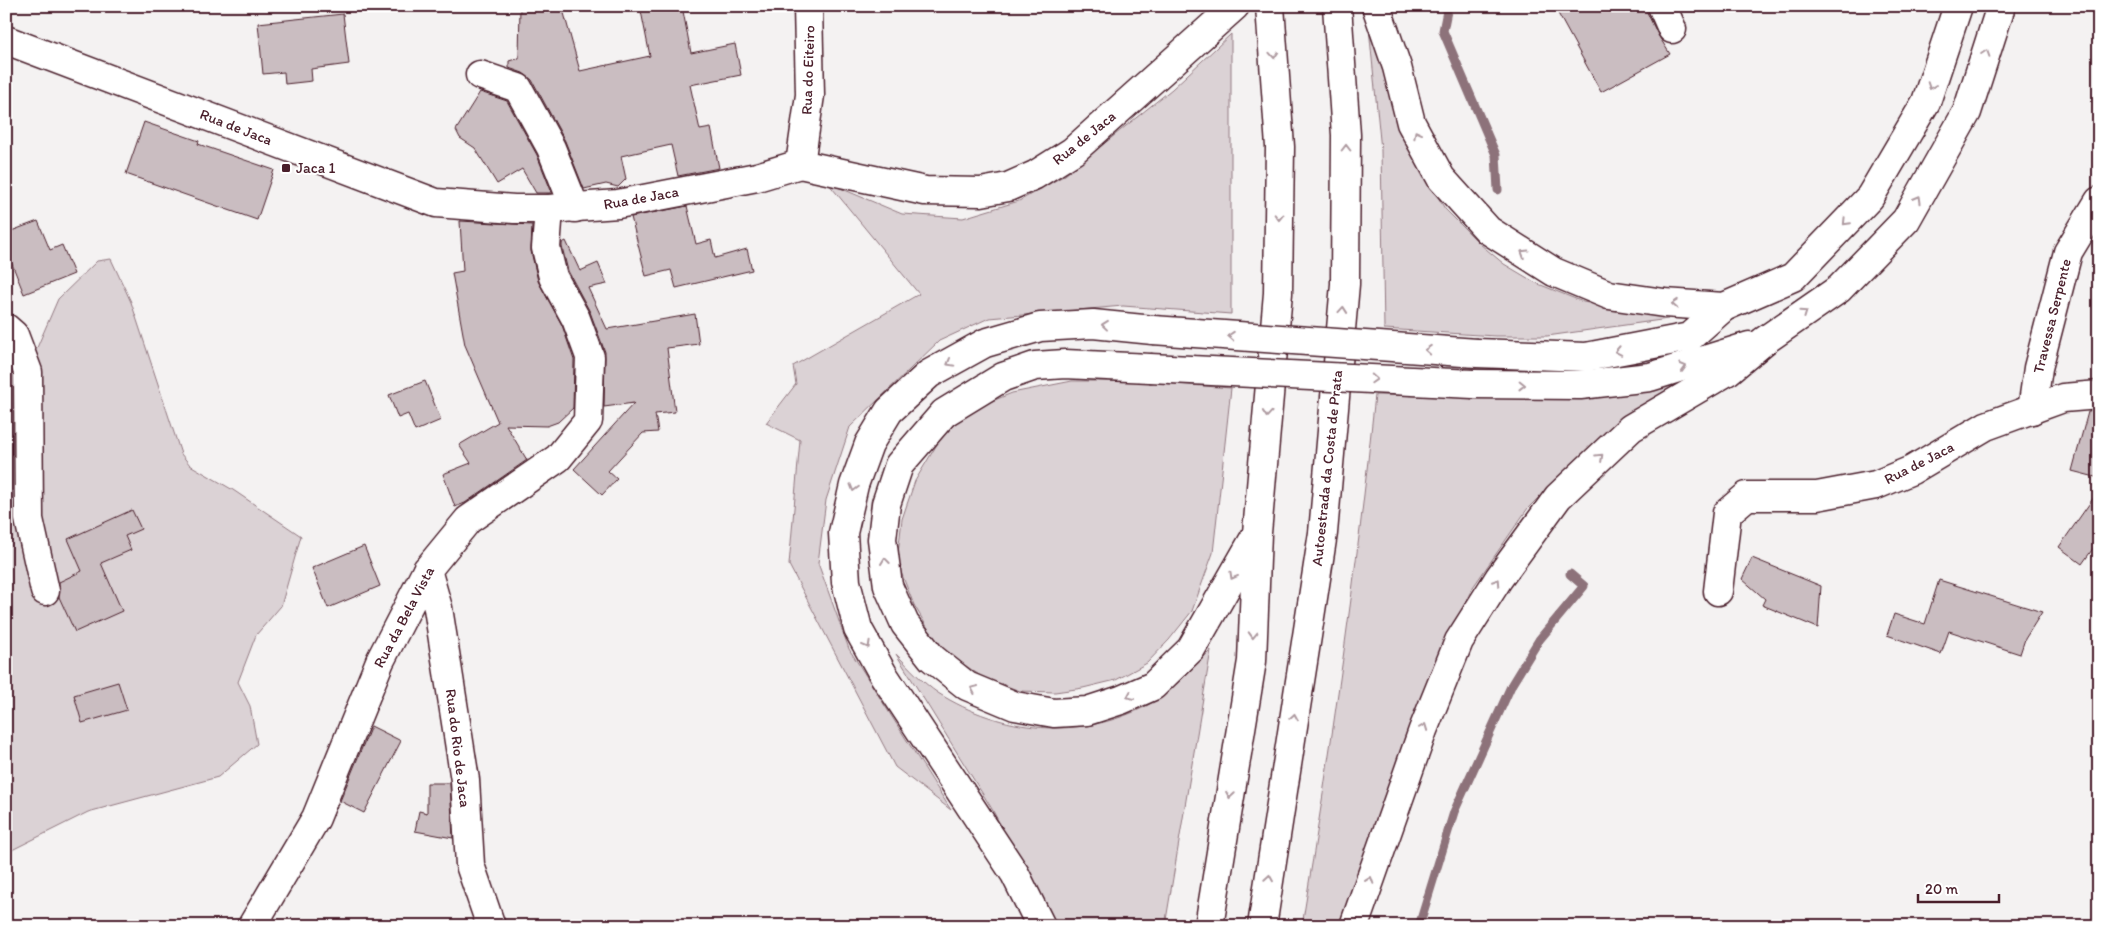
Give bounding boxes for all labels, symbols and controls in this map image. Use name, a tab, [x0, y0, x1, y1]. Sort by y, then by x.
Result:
street label: Rua do Eiteiro	[797, 25, 819, 115]
one-way arrow	[1981, 49, 1991, 58]
one-way arrow	[1268, 51, 1279, 59]
one-way arrow	[1927, 81, 1937, 89]
street label: Rua de Jaca	[197, 105, 275, 149]
street label: Rua de Jaca	[1049, 107, 1120, 169]
one-way arrow	[1413, 130, 1423, 139]
one-way arrow	[1341, 144, 1351, 152]
place label: Jaca 1	[296, 159, 336, 177]
marker: Jaca 1	[280, 162, 292, 174]
street label: Rua de Jaca	[602, 182, 681, 213]
one-way arrow	[1911, 196, 1921, 205]
one-way arrow	[1274, 214, 1284, 221]
one-way arrow	[1843, 217, 1852, 226]
one-way arrow	[1520, 249, 1529, 259]
street label: Travessa Serpente	[2029, 257, 2075, 375]
one-way arrow	[1671, 298, 1679, 309]
one-way arrow	[1337, 306, 1348, 314]
one-way arrow	[1798, 310, 1808, 319]
one-way arrow	[1100, 320, 1108, 331]
one-way arrow	[1227, 331, 1235, 342]
one-way arrow	[1424, 345, 1432, 356]
one-way arrow	[1613, 345, 1622, 356]
one-way arrow	[946, 356, 955, 366]
one-way arrow	[1678, 363, 1686, 373]
street label: Autoestrada da Costa de Prata	[1308, 369, 1346, 567]
one-way arrow	[1370, 374, 1378, 384]
one-way arrow	[1518, 380, 1526, 390]
one-way arrow	[1262, 410, 1273, 418]
street label: Rua de Jaca	[1881, 437, 1958, 488]
one-way arrow	[1594, 454, 1603, 463]
one-way arrow	[849, 483, 859, 491]
one-way arrow	[880, 557, 891, 565]
street label: Rua da Bela Vista	[370, 563, 438, 671]
one-way arrow	[1229, 571, 1239, 580]
one-way arrow	[1490, 578, 1500, 587]
one-way arrow	[1248, 631, 1258, 639]
one-way arrow	[861, 640, 871, 649]
one-way arrow	[970, 684, 979, 695]
street label: Rua do Rio de Jaca	[442, 688, 474, 809]
one-way arrow	[1126, 689, 1135, 700]
one-way arrow	[1289, 713, 1299, 721]
one-way arrow	[1418, 723, 1428, 731]
one-way arrow	[1225, 792, 1236, 800]
scale bar	[1918, 872, 1999, 904]
one-way arrow	[1264, 873, 1274, 882]
one-way arrow	[1364, 876, 1374, 884]
text: 20 m	[1925, 880, 1959, 898]

